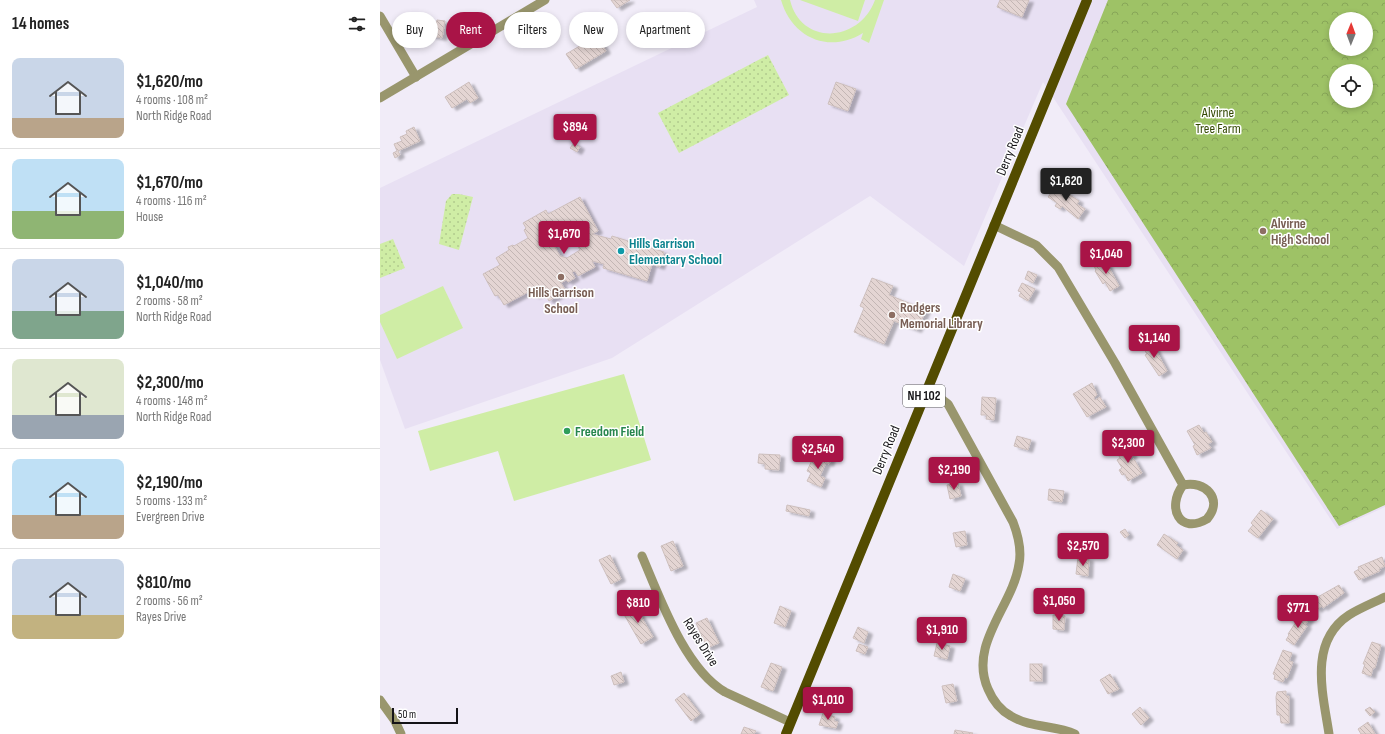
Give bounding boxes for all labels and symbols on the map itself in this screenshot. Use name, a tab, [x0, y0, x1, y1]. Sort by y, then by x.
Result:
north arrow	[1329, 12, 1373, 56]
park label: Alvirne Tree Farm	[1195, 104, 1241, 137]
pin: $894	[551, 114, 599, 148]
street label: Derry Road	[992, 124, 1028, 178]
pin: $1,620	[1033, 168, 1099, 202]
place label: Alvirne High School	[1270, 215, 1329, 248]
pin: $1,670	[531, 221, 597, 255]
marker: Alvirne High School	[1258, 226, 1268, 236]
place label: Hills Garrison Elementary School	[629, 235, 722, 268]
pin: $1,040	[1073, 241, 1139, 275]
marker: Hills Garrison Elementary School	[616, 246, 626, 256]
marker: Hills Garrison School	[556, 272, 566, 282]
place label: Hills Garrison School	[528, 284, 594, 317]
place label: Rodgers Memorial Library	[900, 299, 983, 332]
marker: Rodgers Memorial Library	[887, 310, 897, 320]
pin: $1,140	[1121, 325, 1187, 359]
road number: NH 102	[903, 385, 945, 407]
place label: Freedom Field	[575, 423, 644, 440]
street label: Derry Road	[868, 423, 904, 477]
marker: Freedom Field	[562, 426, 572, 436]
pin: $2,300	[1095, 430, 1161, 464]
pin: $2,540	[785, 436, 851, 470]
pin: $2,190	[921, 457, 987, 491]
pin: $2,570	[1050, 533, 1116, 567]
pin: $1,050	[1026, 588, 1092, 622]
pin: $810	[614, 590, 662, 624]
pin: $771	[1274, 595, 1322, 629]
street label: Rayes Drive	[679, 615, 723, 669]
pin: $1,910	[909, 617, 975, 651]
pin: $1,010	[795, 687, 861, 721]
scale bar	[392, 706, 458, 725]

